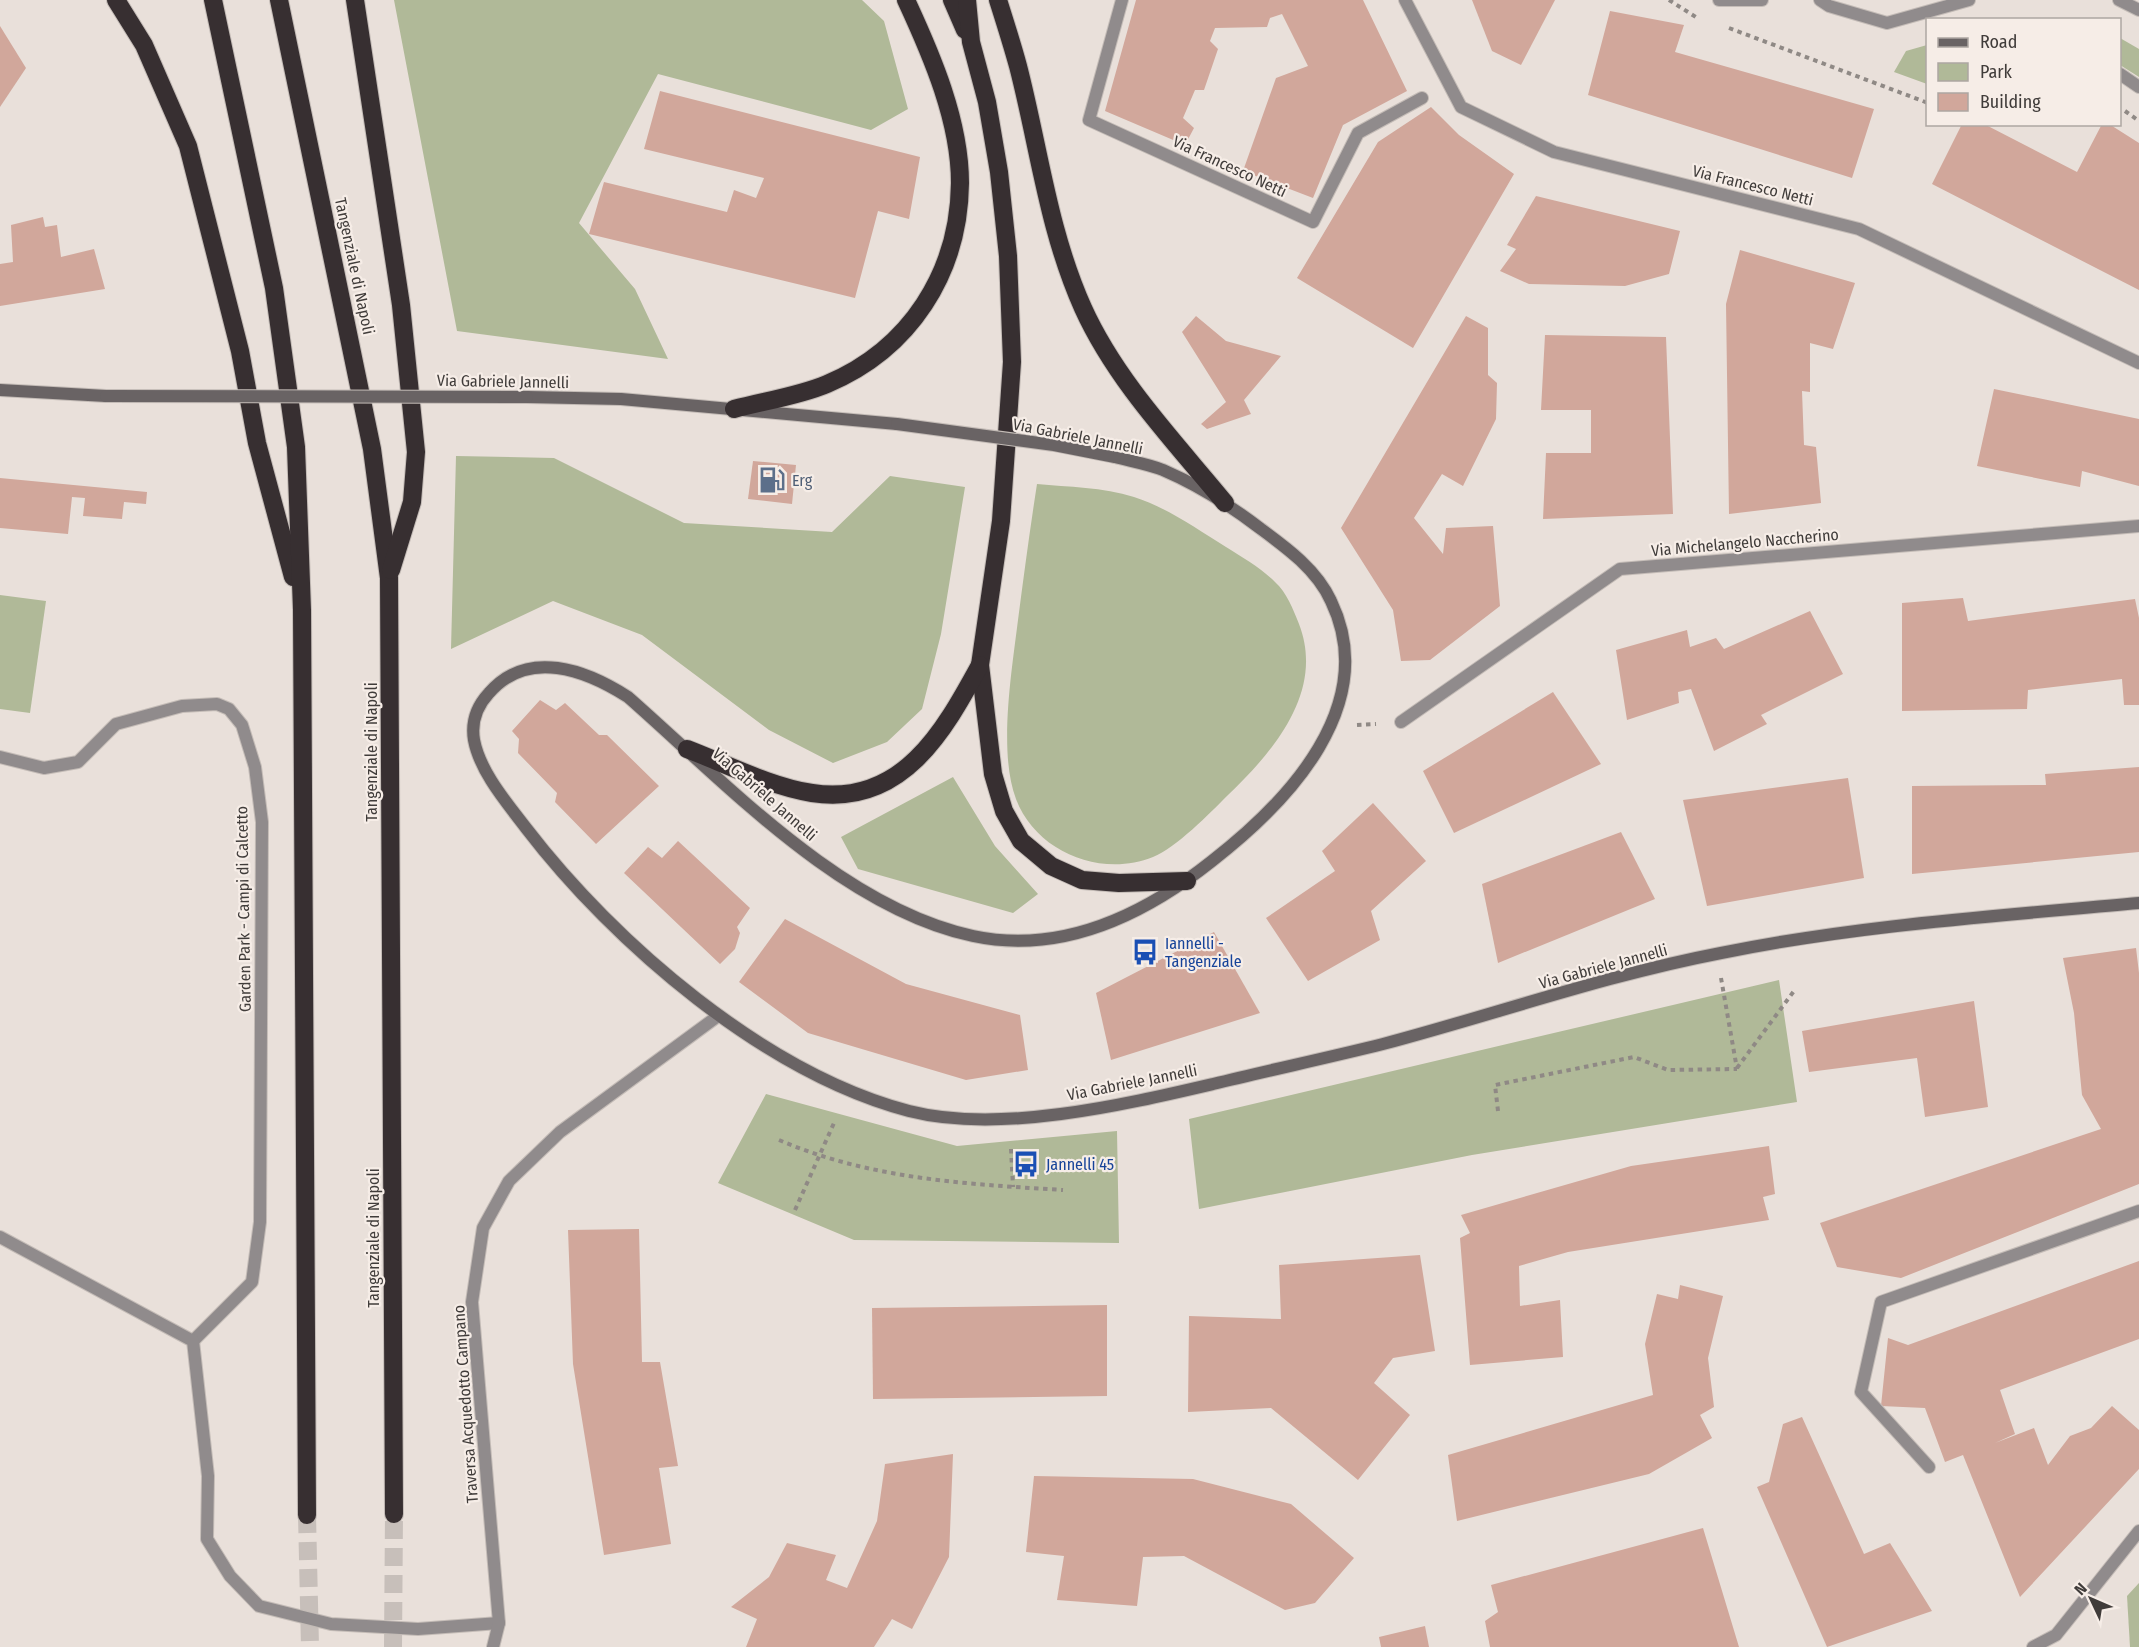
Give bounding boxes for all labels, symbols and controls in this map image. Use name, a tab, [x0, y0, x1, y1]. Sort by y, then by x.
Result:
legend	[1926, 18, 2121, 126]
text: Road	[1980, 31, 2017, 53]
text: Park	[1980, 61, 2013, 83]
text: Building	[1980, 91, 2041, 113]
street label: Via Francesco Netti	[1170, 132, 1290, 201]
street label: Via Francesco Netti	[1691, 161, 1815, 210]
street label: Tangenziale di Napoli	[331, 196, 378, 336]
street label: Via Gabriele Jannelli	[437, 371, 569, 392]
street label: Via Gabriele Jannelli	[1011, 415, 1145, 458]
fuel station icon: Erg	[757, 465, 787, 495]
place label: Erg	[792, 471, 813, 490]
street label: Via Michelangelo Naccherino	[1651, 525, 1840, 560]
street label: Tangenziale di Napoli	[362, 682, 381, 822]
street label: Via Gabriele Jannelli	[709, 744, 821, 845]
street label: Garden Park - Campi di Calcetto	[232, 806, 255, 1012]
place label: Iannelli - Tangenziale	[1165, 934, 1242, 971]
bus stop icon: Iannelli - Tangenziale	[1130, 937, 1160, 967]
street label: Via Gabriele Jannelli	[1537, 940, 1669, 993]
street label: Via Gabriele Jannelli	[1065, 1061, 1199, 1104]
bus stop icon: Jannelli 45	[1011, 1149, 1041, 1179]
place label: Jannelli 45	[1046, 1155, 1114, 1174]
street label: Tangenziale di Napoli	[364, 1168, 383, 1308]
street label: Traversa Acquedotto Campano	[449, 1304, 482, 1504]
north arrow	[2061, 1569, 2121, 1629]
text: N	[2070, 1579, 2091, 1599]

